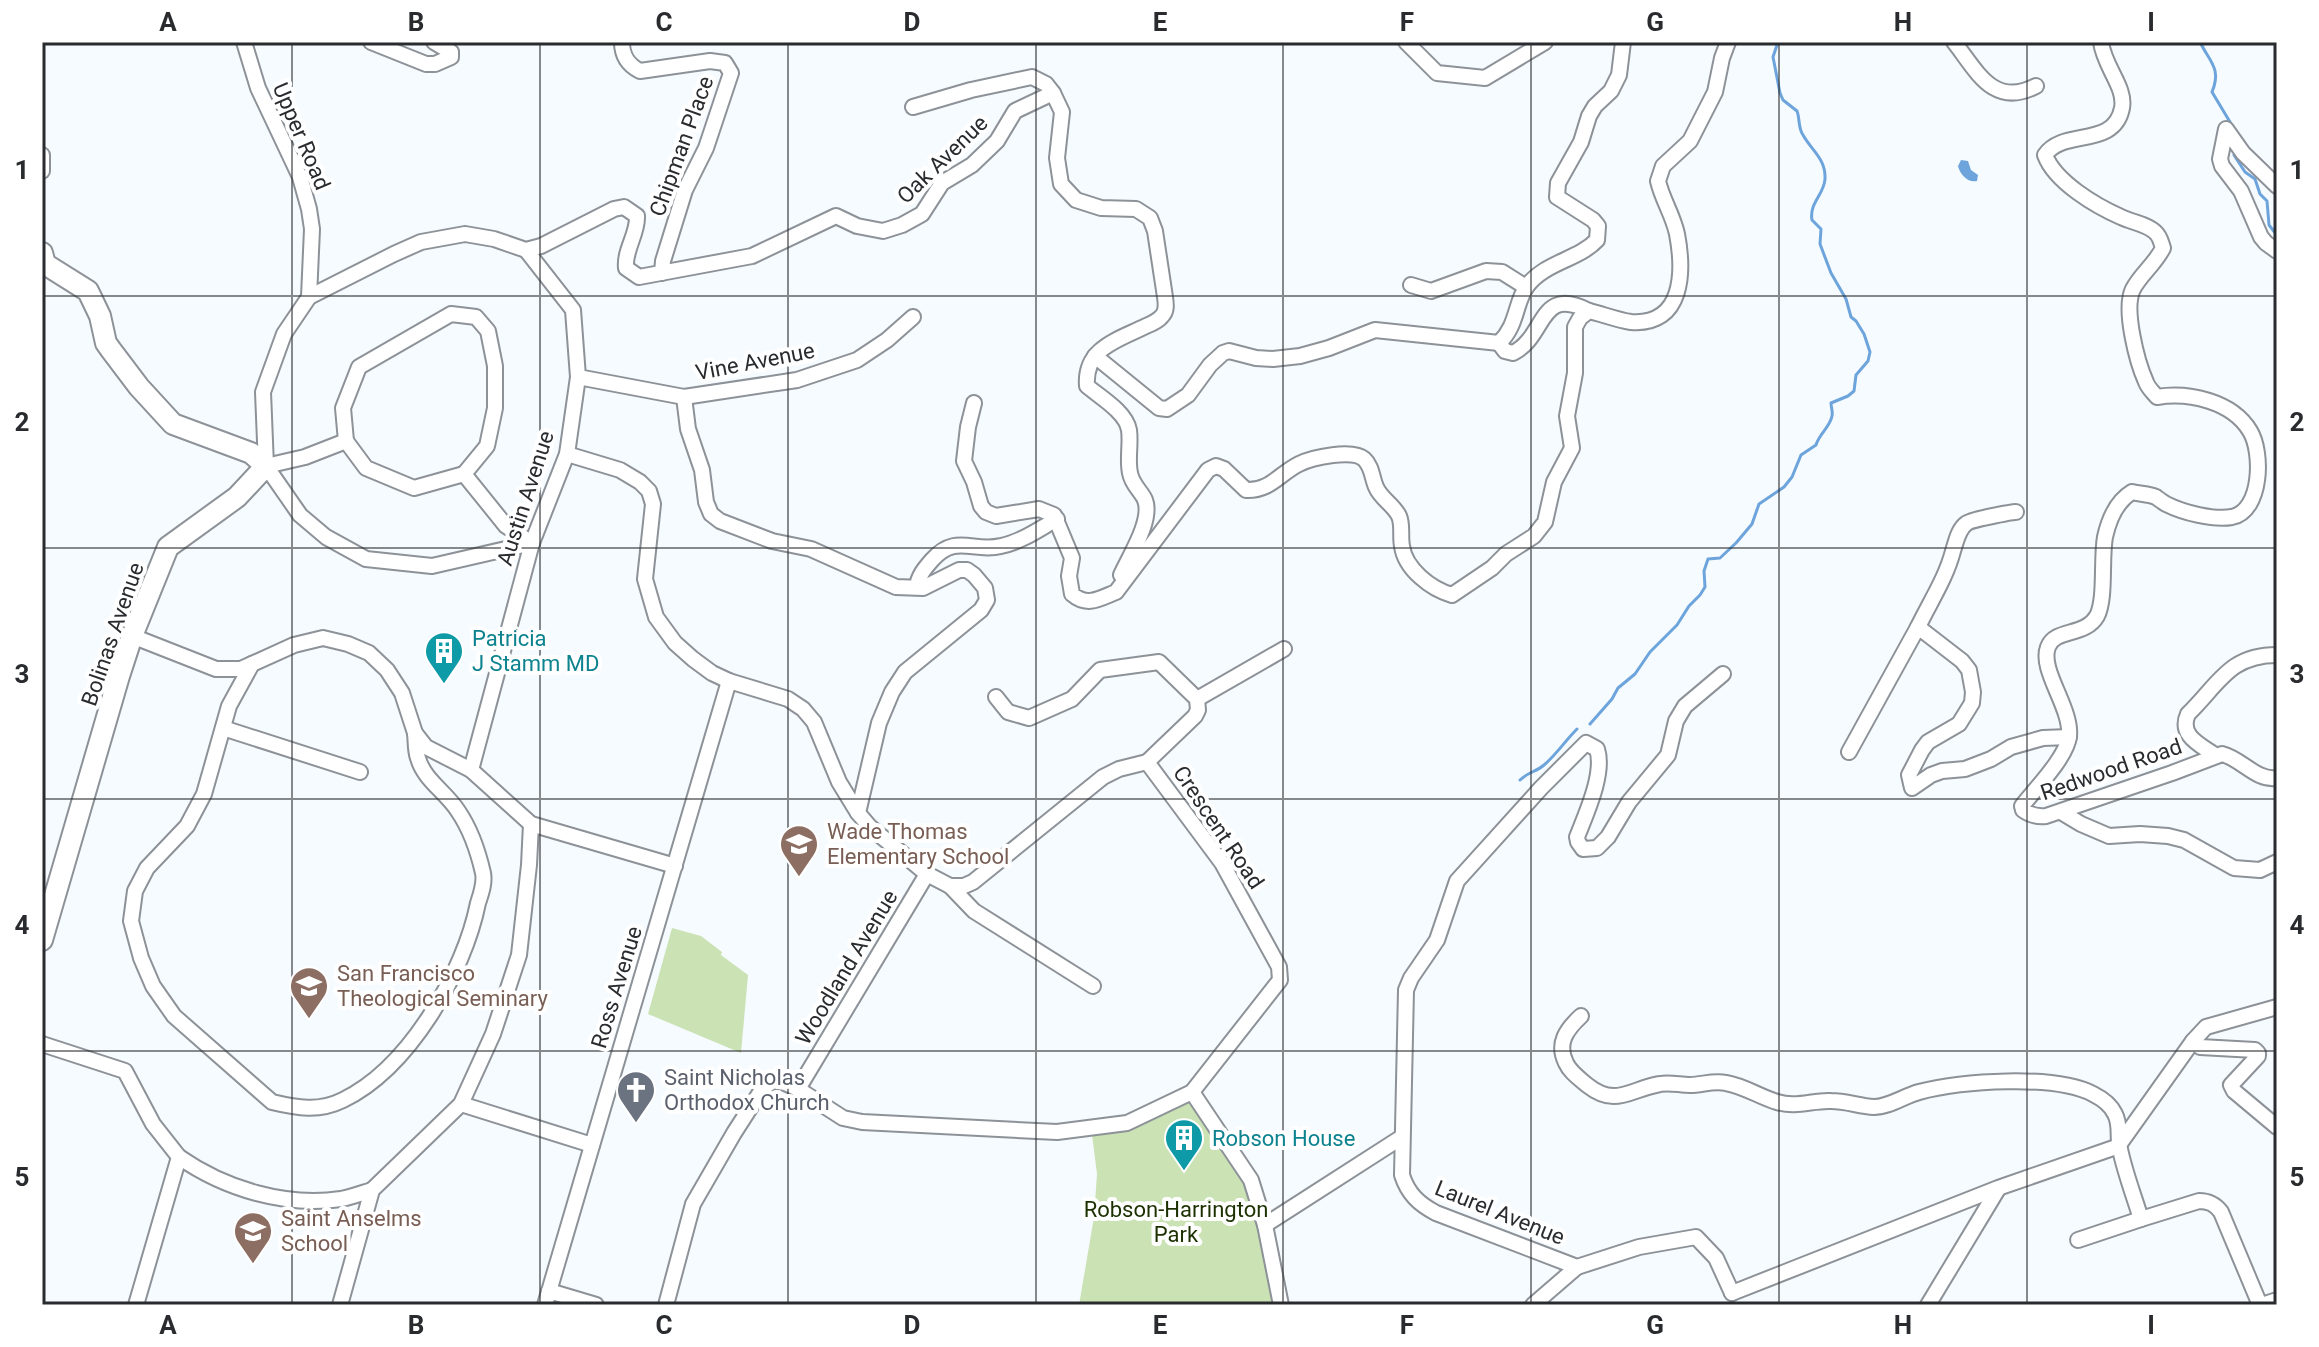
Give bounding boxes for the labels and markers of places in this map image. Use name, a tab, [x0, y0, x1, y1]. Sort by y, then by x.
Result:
place label: Patricia J Stamm MD	[472, 626, 600, 676]
building icon: Patricia J Stamm MD	[423, 630, 465, 685]
place label: Wade Thomas Elementary School	[827, 819, 1009, 869]
school or university icon: Wade Thomas Elementary School	[778, 823, 820, 878]
place label: San Francisco Theological Seminary	[337, 961, 548, 1011]
school or university icon: San Francisco Theological Seminary	[288, 965, 330, 1020]
place label: Saint Nicholas Orthodox Church	[664, 1065, 830, 1115]
church icon: Saint Nicholas Orthodox Church	[615, 1069, 657, 1124]
building icon: Robson House	[1163, 1117, 1205, 1172]
place label: Robson House	[1212, 1126, 1355, 1151]
place label: Saint Anselms School	[281, 1206, 422, 1256]
school or university icon: Saint Anselms School	[232, 1210, 274, 1265]

